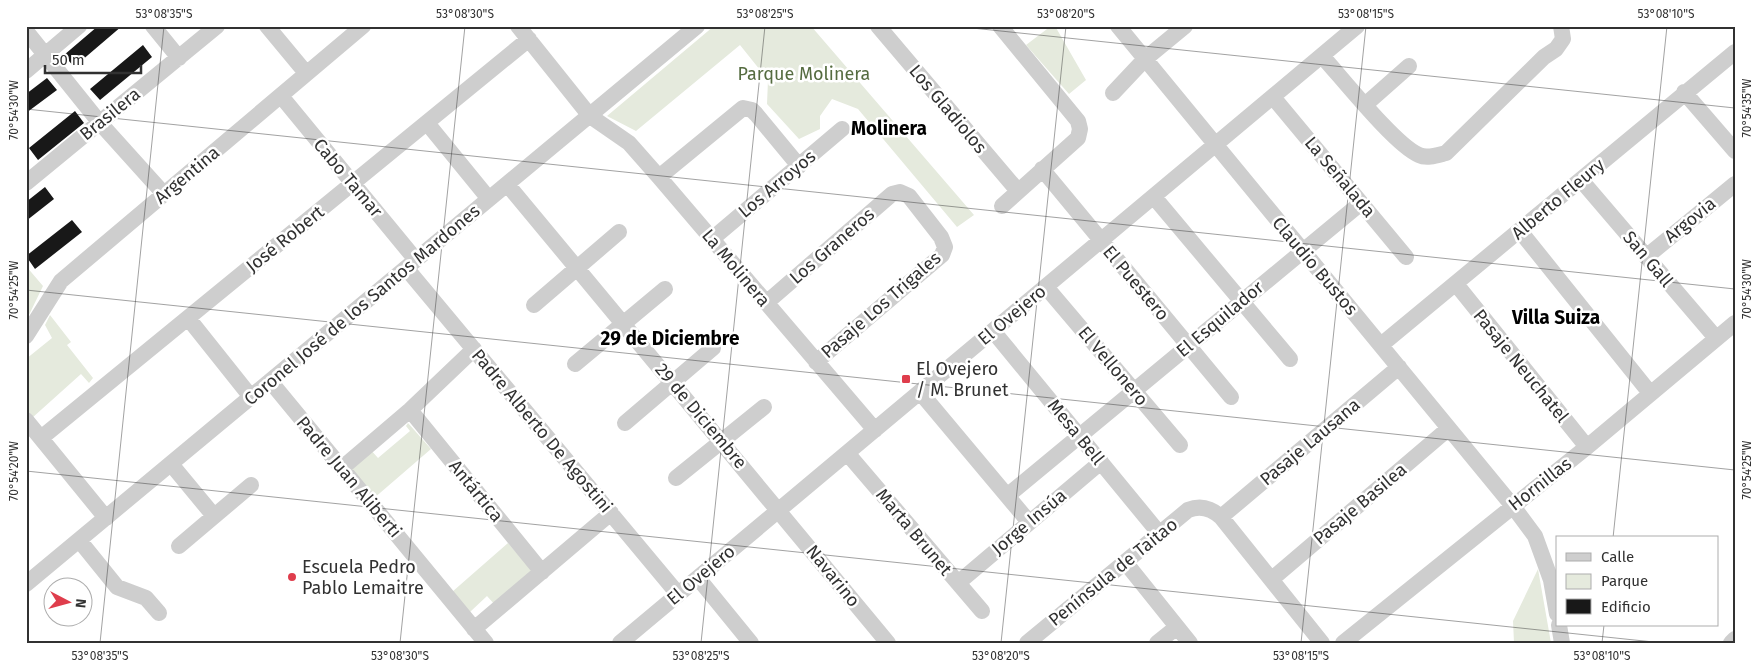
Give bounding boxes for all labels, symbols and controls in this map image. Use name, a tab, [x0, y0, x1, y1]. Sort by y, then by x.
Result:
text: 53°08'35"S	[136, 7, 193, 21]
text: 53°08'30"S	[436, 7, 494, 21]
text: 53°08'25"S	[737, 7, 794, 21]
text: 53°08'20"S	[1037, 7, 1095, 21]
text: 53°08'15"S	[1338, 7, 1395, 21]
text: 53°08'10"S	[1637, 7, 1695, 21]
scale bar	[45, 42, 141, 74]
text: 50 m	[52, 51, 85, 69]
street label: Los Gladiolos	[905, 60, 991, 158]
park label: Parque Molinera	[738, 63, 870, 85]
text: 70°54'35"W	[1740, 78, 1754, 137]
text: 70°54'30"W	[7, 80, 21, 140]
street label: Brasilera	[75, 83, 145, 145]
district label: Molinera	[851, 117, 927, 140]
street label: La Señalada	[1300, 132, 1380, 222]
street label: Cabo Tamar	[309, 134, 387, 222]
street label: Argentina	[150, 141, 224, 209]
street label: Los Arroyos	[734, 145, 820, 223]
street label: Alberto Fleury	[1507, 154, 1609, 244]
street label: Argovia	[1660, 192, 1720, 248]
street label: Coronel José de los Santos Mardones	[240, 200, 484, 410]
street label: José Robert	[242, 201, 329, 277]
street label: Los Graneros	[785, 203, 879, 289]
street label: Claudio Bustos	[1268, 212, 1362, 320]
street label: La Molinera	[697, 225, 775, 311]
street label: San Gall	[1618, 226, 1678, 292]
street label: El Puestero	[1098, 241, 1174, 325]
street label: Pasaje Los Trigales	[817, 247, 945, 363]
text: 70°54'30"W	[1740, 259, 1754, 319]
text: 70°54'25"W	[7, 260, 21, 319]
street label: El Esquilador	[1172, 276, 1268, 362]
street label: El Ovejero	[973, 280, 1051, 350]
street label: Pasaje Neuchatel	[1469, 305, 1573, 427]
district label: Villa Suiza	[1511, 306, 1600, 329]
street label: El Vellonero	[1073, 322, 1153, 410]
district label: 29 de Diciembre	[601, 327, 739, 350]
street label: Padre Alberto De Agostini	[467, 345, 617, 517]
place label: El Ovejero / M. Brunet	[916, 358, 1009, 401]
street label: 29 de Diciembre	[651, 359, 751, 473]
marker: El Ovejero / M. Brunet	[900, 373, 912, 385]
street label: Pasaje Lausana	[1255, 394, 1365, 490]
street label: Mesa Bell	[1043, 395, 1109, 469]
street label: Padre Juan Aliberti	[292, 412, 406, 542]
text: 70°54'25"W	[1740, 440, 1754, 499]
text: 70°54'20"W	[7, 441, 21, 501]
street label: Hornillas	[1504, 453, 1576, 515]
street label: Antártica	[444, 455, 508, 527]
street label: Pasaje Basilea	[1309, 459, 1411, 549]
street label: Marta Brunet	[871, 484, 957, 580]
street label: Jorge Insúa	[987, 484, 1071, 560]
street label: Península de Taitao	[1044, 513, 1182, 631]
legend	[1556, 536, 1718, 626]
street label: El Ovejero	[662, 540, 740, 610]
street label: Navarino	[801, 541, 865, 611]
text: Calle	[1601, 548, 1634, 566]
place label: Escuela Pedro Pablo Lemaitre	[302, 556, 424, 599]
marker: Escuela Pedro Pablo Lemaitre	[286, 571, 298, 583]
text: Parque	[1601, 572, 1648, 590]
north arrow	[42, 576, 92, 626]
text: N	[71, 598, 89, 609]
text: Edificio	[1601, 598, 1651, 616]
text: 53°08'35"S	[72, 649, 129, 663]
text: 53°08'30"S	[371, 649, 429, 663]
text: 53°08'25"S	[673, 649, 730, 663]
text: 53°08'20"S	[972, 649, 1030, 663]
text: 53°08'15"S	[1273, 649, 1330, 663]
text: 53°08'10"S	[1573, 649, 1631, 663]

